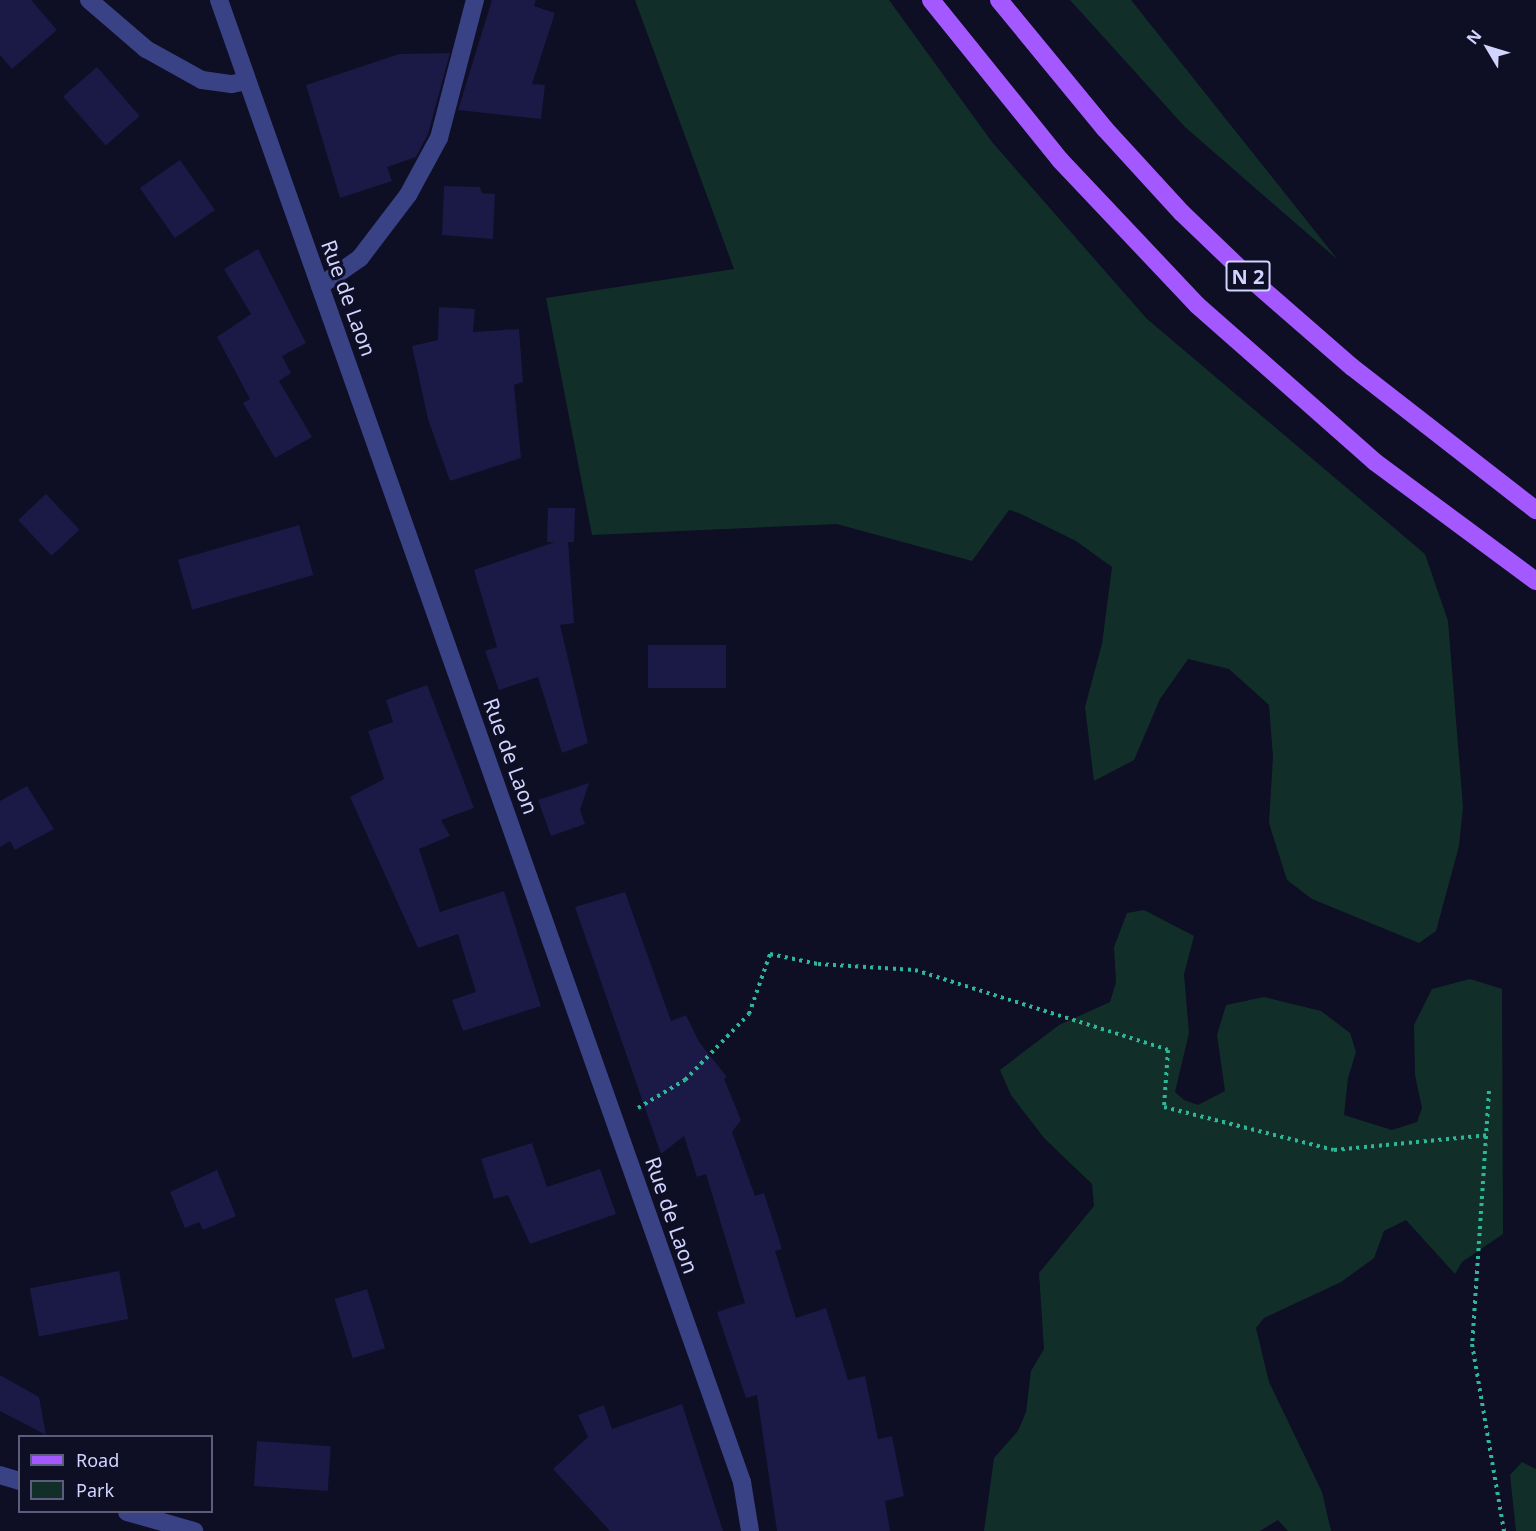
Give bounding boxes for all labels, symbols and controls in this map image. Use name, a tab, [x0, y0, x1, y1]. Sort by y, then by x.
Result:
north arrow	[1458, 18, 1518, 78]
text: N	[1461, 25, 1486, 49]
street label: Rue de Laon	[316, 236, 382, 360]
road number: N 2	[1226, 259, 1270, 293]
street label: Rue de Laon	[478, 694, 544, 818]
street label: Rue de Laon	[640, 1153, 704, 1277]
legend	[18, 1435, 213, 1513]
text: Road	[76, 1448, 119, 1472]
text: Park	[76, 1478, 114, 1502]

